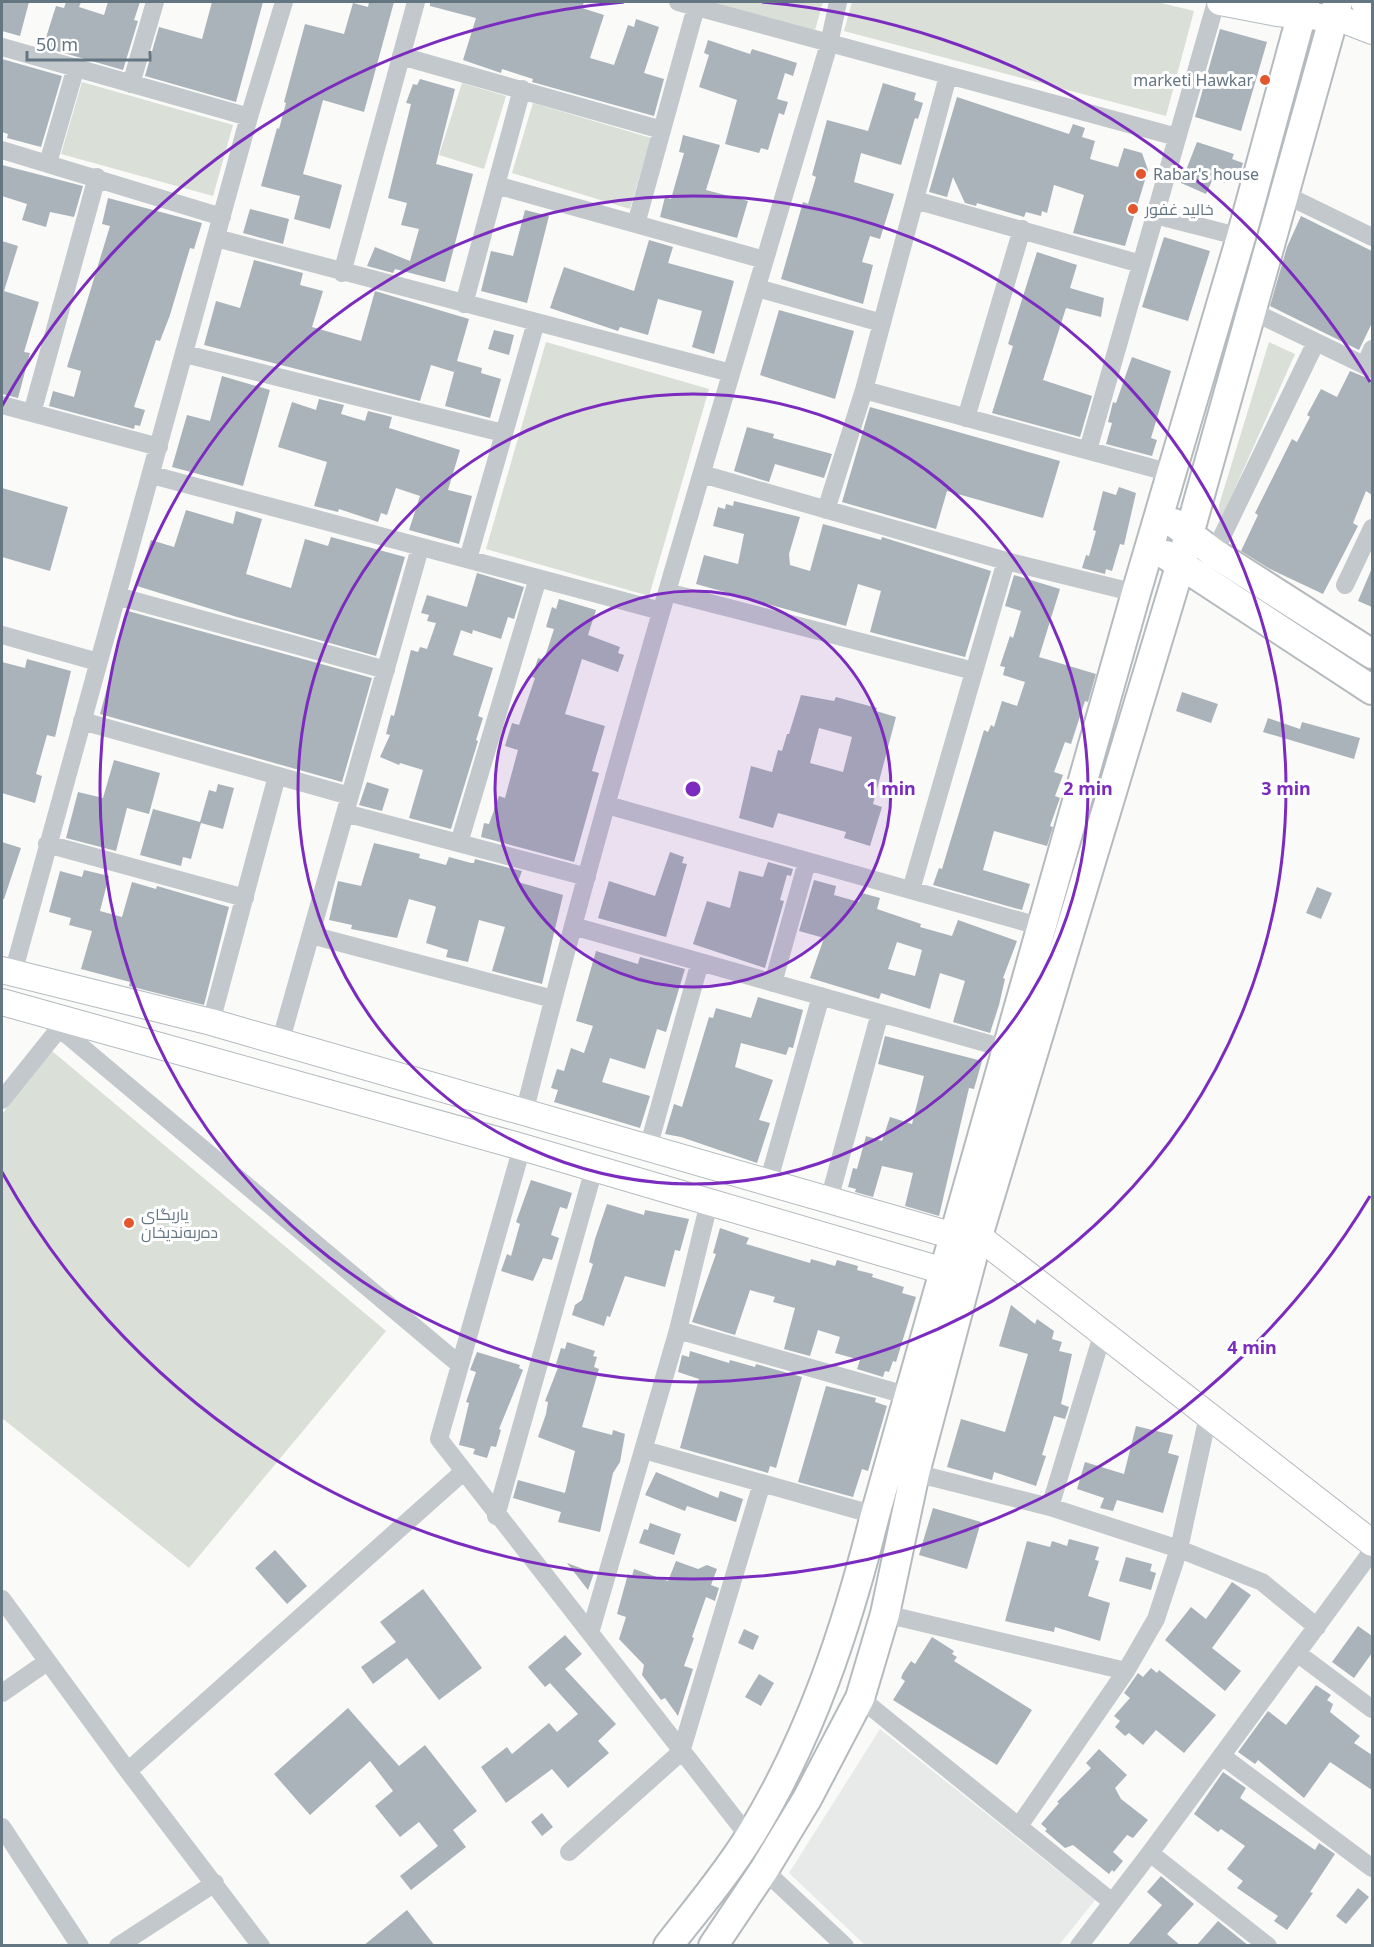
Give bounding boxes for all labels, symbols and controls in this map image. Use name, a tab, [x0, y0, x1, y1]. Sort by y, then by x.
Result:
scale bar	[27, 24, 150, 62]
text: 50 m	[36, 32, 78, 56]
place label: marketi Hawkar	[1133, 69, 1253, 91]
marker: marketi Hawkar	[1258, 73, 1272, 87]
place label: Rabar's house	[1153, 163, 1259, 185]
marker: Rabar's house	[1134, 167, 1148, 181]
place label: خالید غفور	[1144, 198, 1214, 220]
marker: خالید غفور	[1126, 202, 1140, 216]
text: 1 min	[866, 776, 916, 800]
text: 2 min	[1063, 776, 1113, 800]
text: 3 min	[1261, 776, 1311, 800]
centre of rings	[683, 779, 703, 799]
place label: یاریگاى ده‌ربه‌ندیخان	[141, 1203, 218, 1243]
marker: یاریگاى ده‌ربه‌ندیخان	[122, 1216, 136, 1230]
text: 4 min	[1227, 1335, 1277, 1359]

